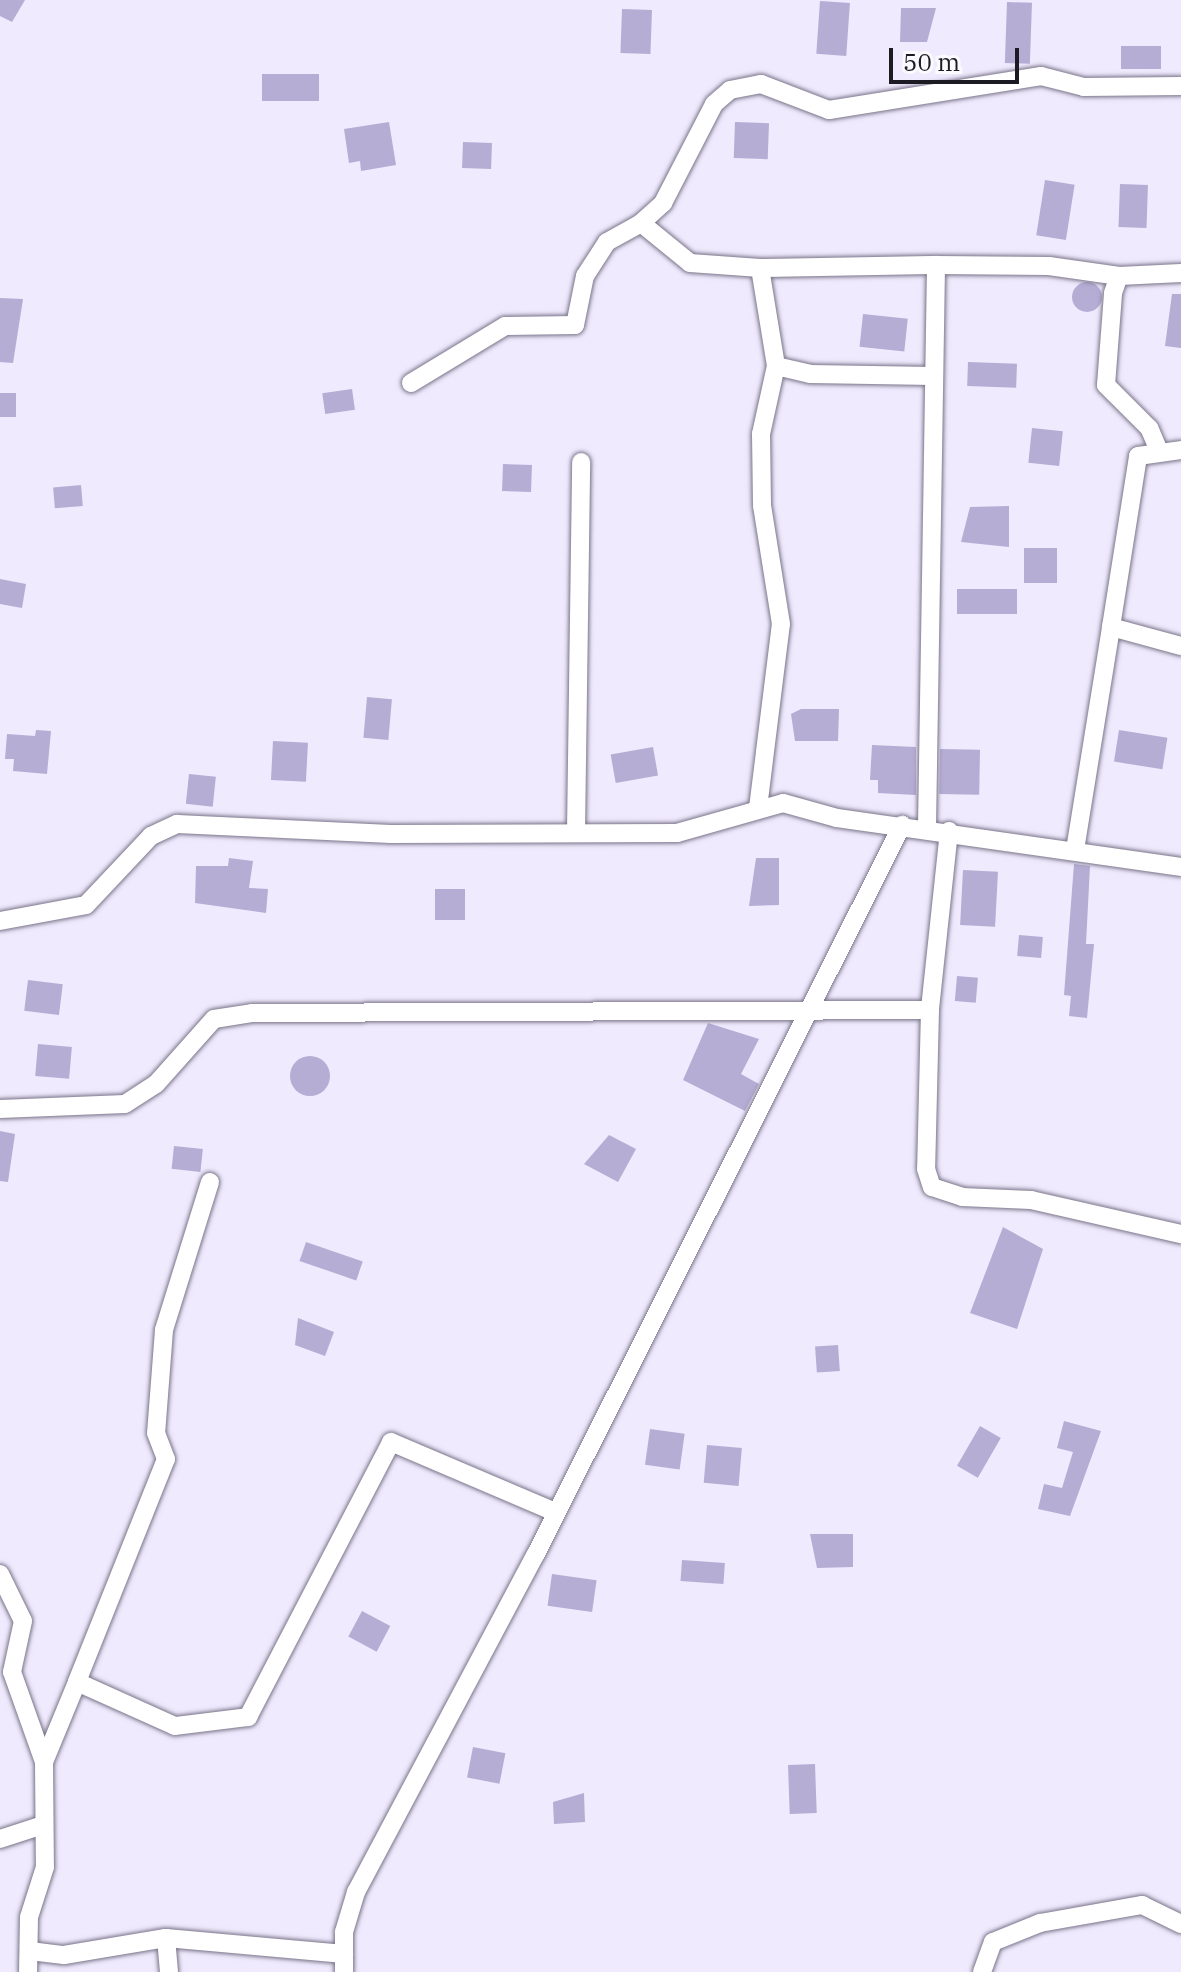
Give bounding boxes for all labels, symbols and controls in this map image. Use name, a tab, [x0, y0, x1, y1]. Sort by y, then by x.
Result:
scale bar	[893, 32, 1023, 82]
text: 50 m	[903, 46, 960, 78]

